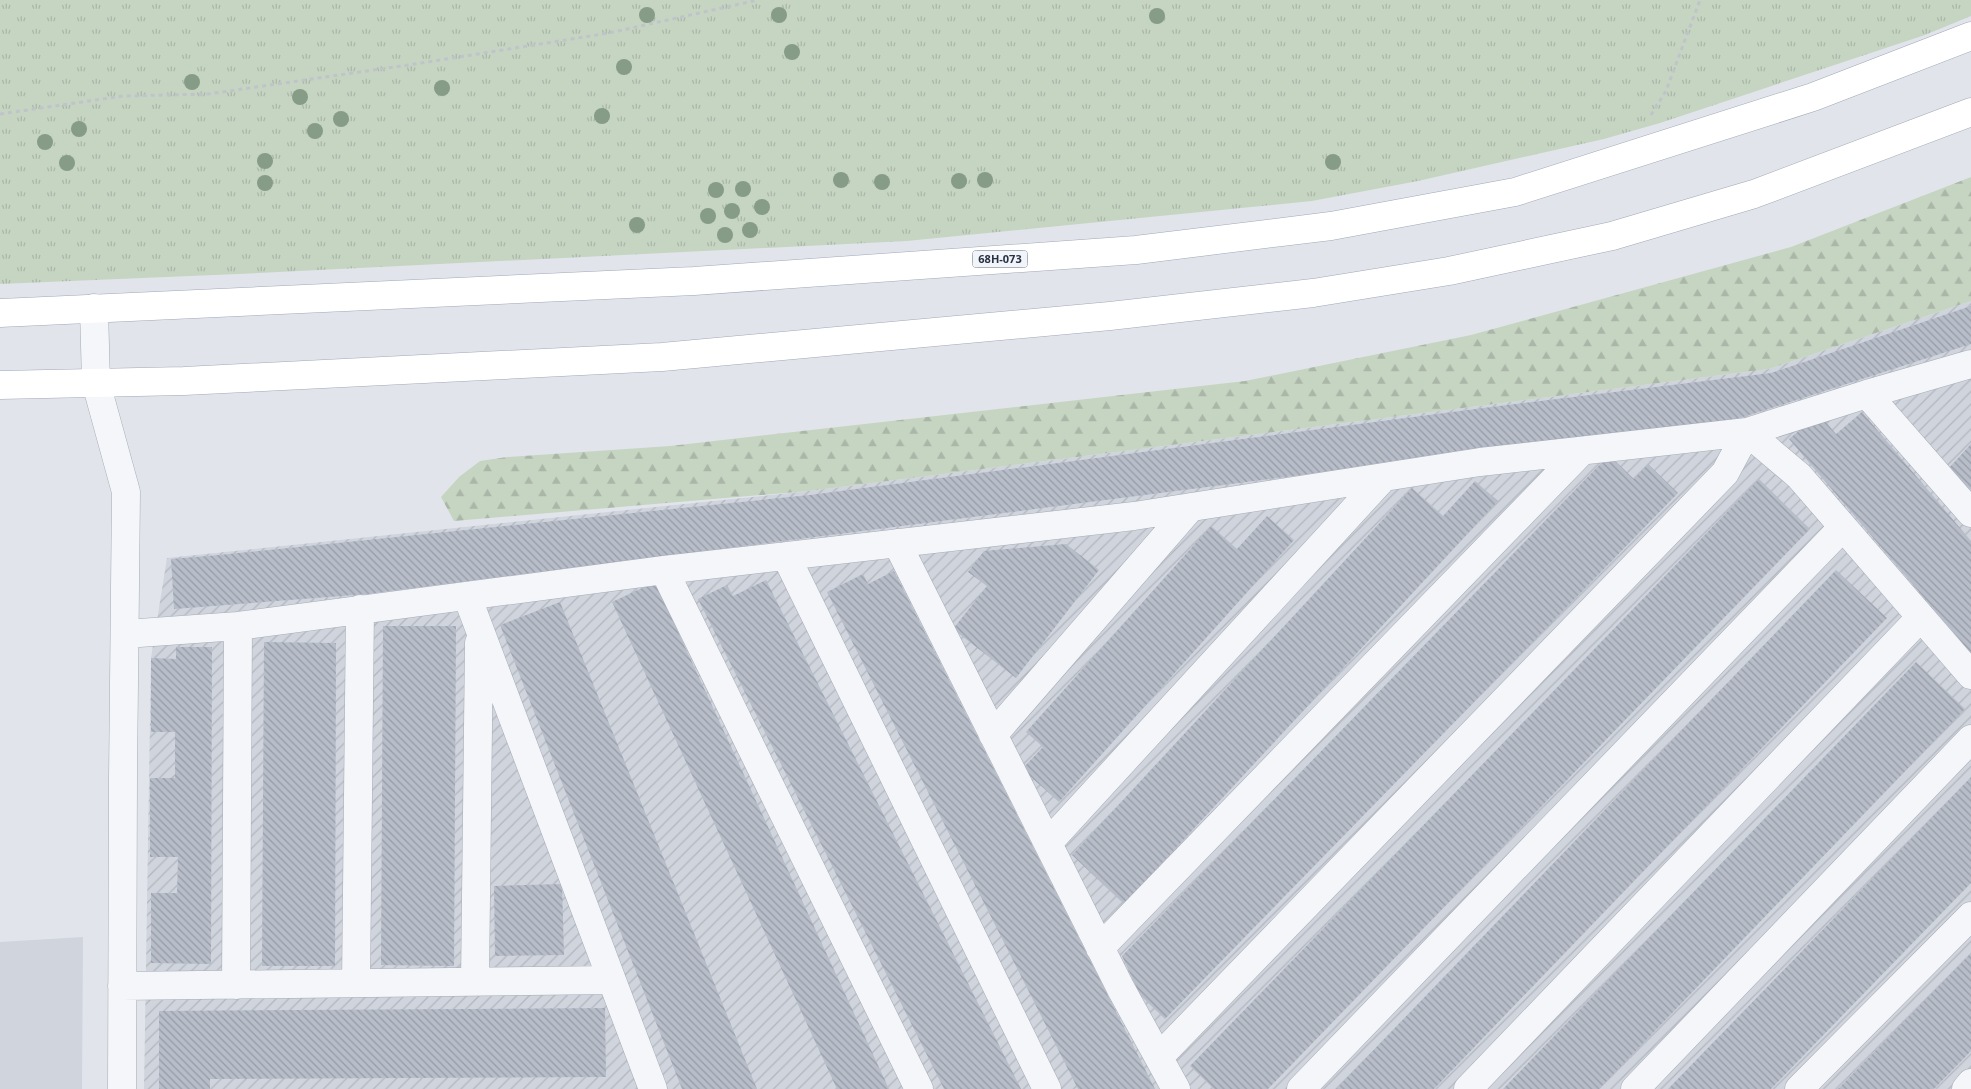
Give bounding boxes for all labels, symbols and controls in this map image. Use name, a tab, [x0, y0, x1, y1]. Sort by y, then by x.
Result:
road number: 68Н-073	[972, 250, 1028, 268]

